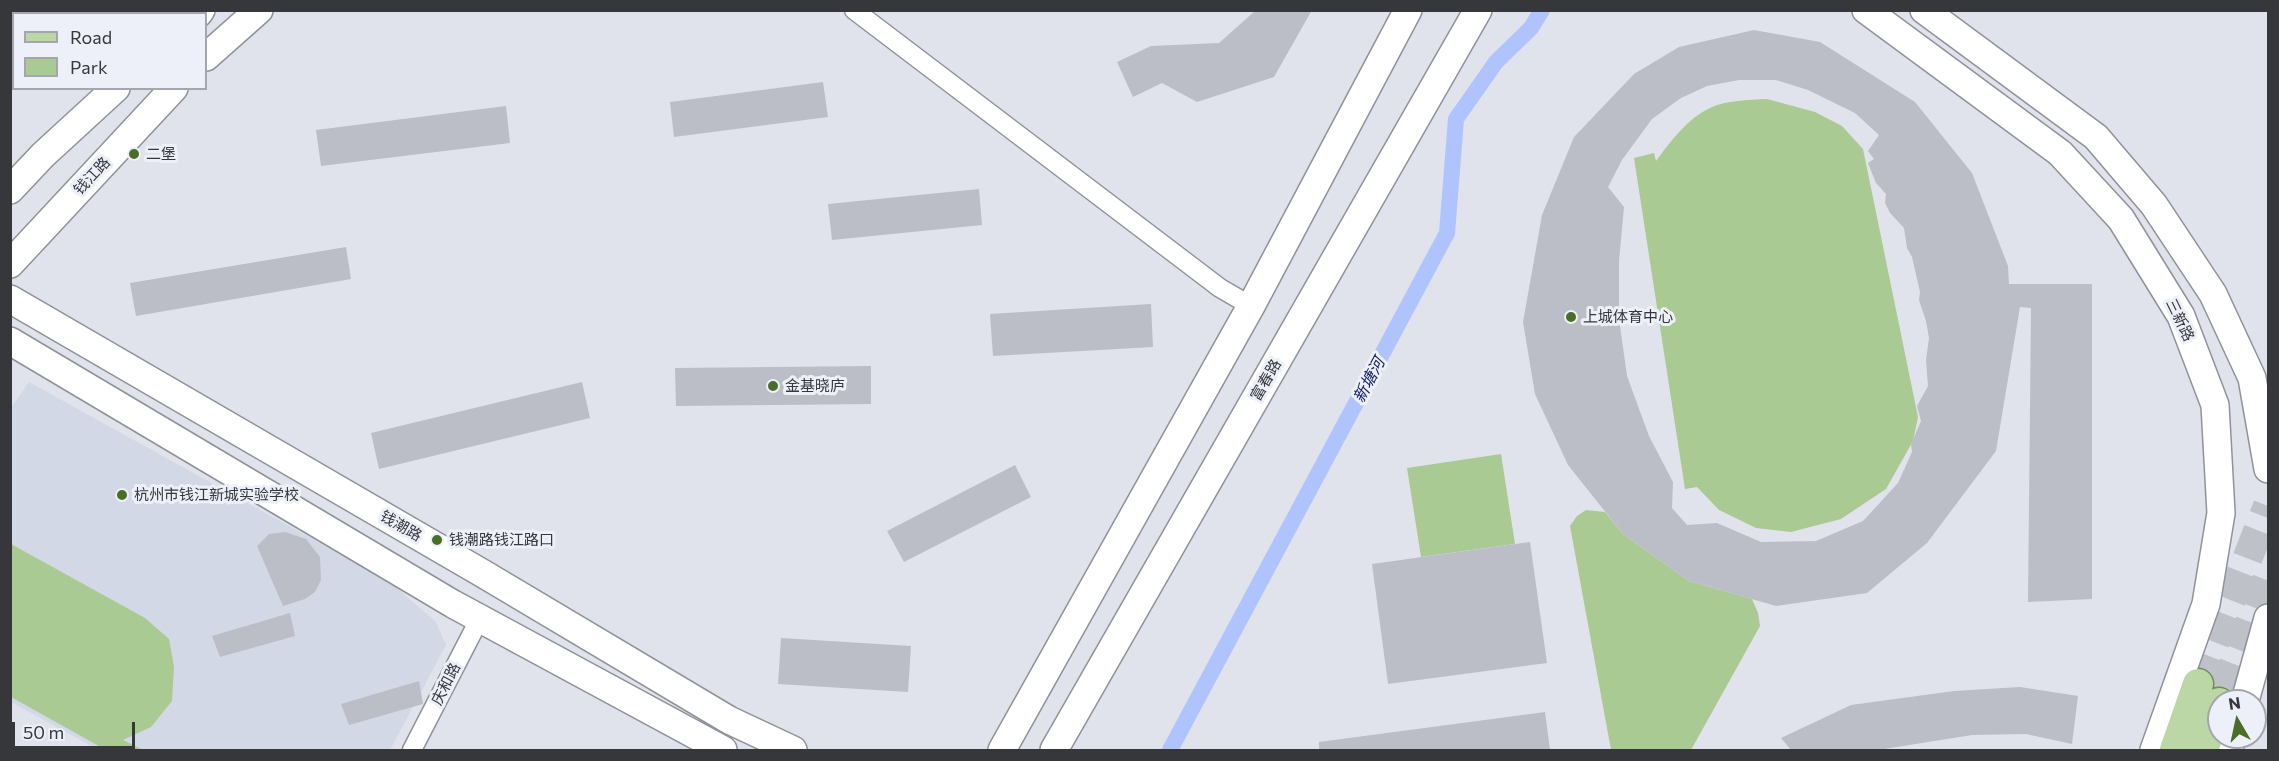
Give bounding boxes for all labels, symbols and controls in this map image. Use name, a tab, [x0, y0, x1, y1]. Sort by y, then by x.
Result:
legend	[12, 12, 207, 90]
text: Road	[70, 26, 112, 48]
text: Park	[70, 56, 108, 78]
place label: 二堡	[146, 145, 176, 163]
marker: 二堡	[127, 147, 141, 161]
street label: 钱江路	[70, 153, 114, 199]
street label: 三新路	[2162, 296, 2198, 344]
place label: 上城体育中心	[1583, 308, 1673, 326]
marker: 上城体育中心	[1564, 310, 1578, 324]
water label: 新塘河	[1349, 354, 1389, 406]
street label: 富春路	[1247, 356, 1285, 404]
place label: 金基晓庐	[785, 377, 845, 395]
marker: 金基晓庐	[766, 379, 780, 393]
place label: 杭州市钱江新城实验学校	[134, 486, 299, 504]
marker: 杭州市钱江新城实验学校	[115, 488, 129, 502]
street label: 钱潮路	[377, 507, 425, 545]
place label: 钱潮路钱江路口	[449, 531, 554, 549]
marker: 钱潮路钱江路口	[430, 533, 444, 547]
street label: 庆和路	[428, 660, 464, 708]
north arrow	[2207, 689, 2267, 749]
text: N	[2227, 692, 2242, 713]
scale bar	[15, 710, 138, 748]
text: 50 m	[23, 721, 64, 743]

